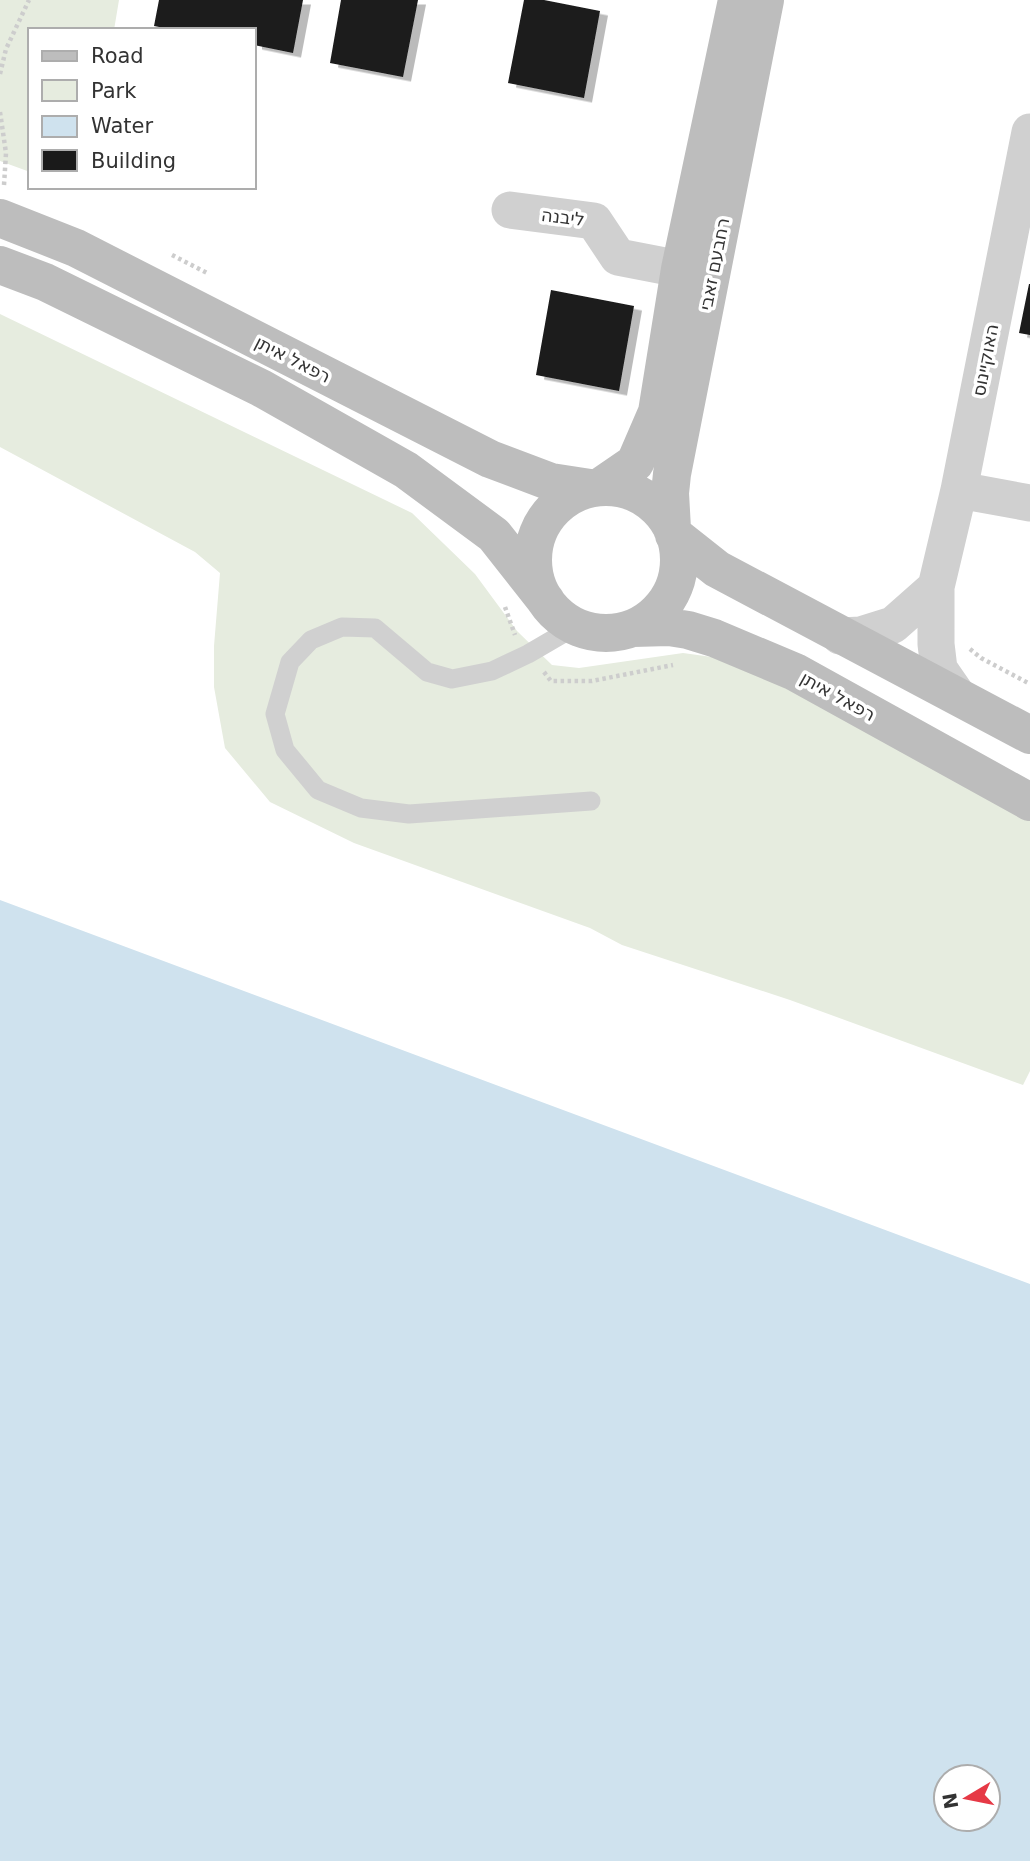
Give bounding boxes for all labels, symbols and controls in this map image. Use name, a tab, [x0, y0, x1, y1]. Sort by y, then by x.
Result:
legend	[28, 28, 256, 189]
text: Road	[91, 44, 144, 68]
text: Park	[91, 79, 137, 103]
text: Water	[91, 114, 153, 138]
text: Building	[91, 149, 176, 173]
street label: ליבנה	[540, 204, 586, 230]
street label: רחבעם זאבי	[695, 216, 733, 312]
street label: האוקיינוס	[968, 322, 1002, 398]
street label: רפאל איתן	[252, 331, 334, 387]
street label: רפאל איתן	[797, 667, 879, 725]
north arrow	[932, 1763, 1002, 1833]
text: N	[938, 1791, 962, 1811]

